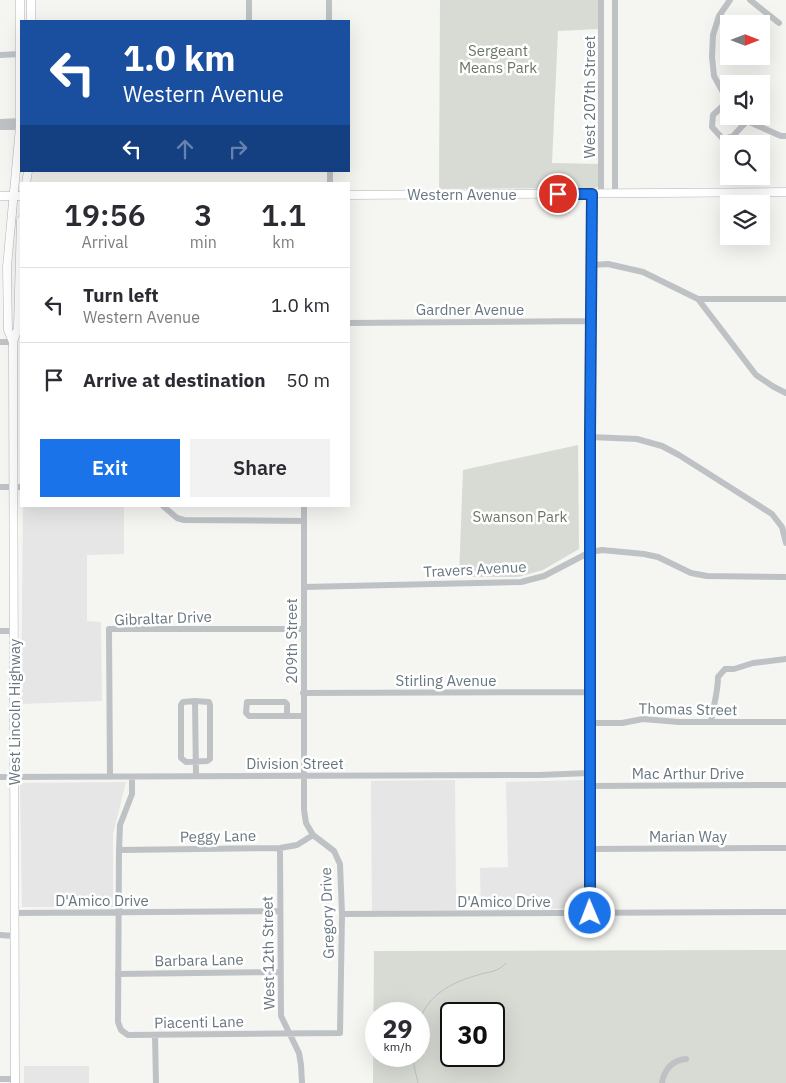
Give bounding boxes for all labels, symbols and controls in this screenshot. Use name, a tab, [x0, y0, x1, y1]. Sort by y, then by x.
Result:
north arrow	[720, 15, 770, 65]
map controls	[720, 15, 770, 245]
text: 1.0 km	[123, 35, 236, 81]
street label: West 207th Street	[580, 36, 599, 158]
icon: left	[40, 40, 105, 105]
park label: Sergeant Means Park	[459, 41, 537, 77]
button: sound	[720, 75, 770, 125]
text: Western Avenue	[123, 79, 284, 108]
icon: left	[118, 135, 146, 163]
icon: ahead	[171, 135, 199, 163]
icon: right	[224, 135, 252, 163]
button: search	[720, 135, 770, 185]
pin	[537, 173, 579, 215]
icon: arrive	[544, 180, 572, 208]
street label: Western Avenue	[407, 185, 517, 204]
text: 19:56	[64, 195, 146, 234]
text: 3	[194, 195, 212, 234]
text: 1.1	[261, 195, 306, 234]
button: layers	[720, 195, 770, 245]
text: Arrival	[82, 232, 128, 252]
text: min	[190, 232, 217, 252]
text: km	[272, 232, 295, 252]
text: Turn left	[83, 283, 159, 307]
icon: left	[40, 291, 68, 319]
text: 1.0 km	[271, 293, 330, 317]
street label: Gardner Avenue	[416, 300, 524, 319]
text: Western Avenue	[83, 307, 200, 327]
icon: arrive	[40, 366, 68, 394]
text: Arrive at destination	[83, 368, 266, 392]
text: 50 m	[286, 368, 330, 392]
button: Exit	[40, 439, 180, 497]
button: Share	[190, 439, 330, 497]
park label: Swanson Park	[473, 507, 567, 526]
street label: Travers Avenue	[423, 557, 527, 581]
street label: 209th Street	[282, 598, 301, 684]
street label: Gibraltar Drive	[114, 607, 212, 629]
street label: West Lincoln Highway	[5, 638, 24, 785]
street label: Stirling Avenue	[395, 671, 497, 690]
street label: Thomas Street	[639, 699, 737, 719]
street label: Division Street	[246, 754, 344, 773]
street label: Mac Arthur Drive	[632, 764, 744, 783]
street label: Peggy Lane	[180, 826, 256, 846]
street label: Marian Way	[649, 827, 728, 846]
street label: Gregory Drive	[316, 867, 338, 959]
position arrow	[563, 886, 615, 938]
street label: D'Amico Drive	[55, 891, 149, 910]
street label: D'Amico Drive	[457, 892, 551, 911]
street label: West 12th Street	[258, 896, 278, 1010]
street label: Barbara Lane	[154, 950, 244, 970]
speed limit sign: 30	[440, 1002, 505, 1067]
street label: Piacenti Lane	[154, 1012, 244, 1032]
text: 29	[382, 1012, 413, 1045]
text: km/h	[383, 1039, 412, 1054]

